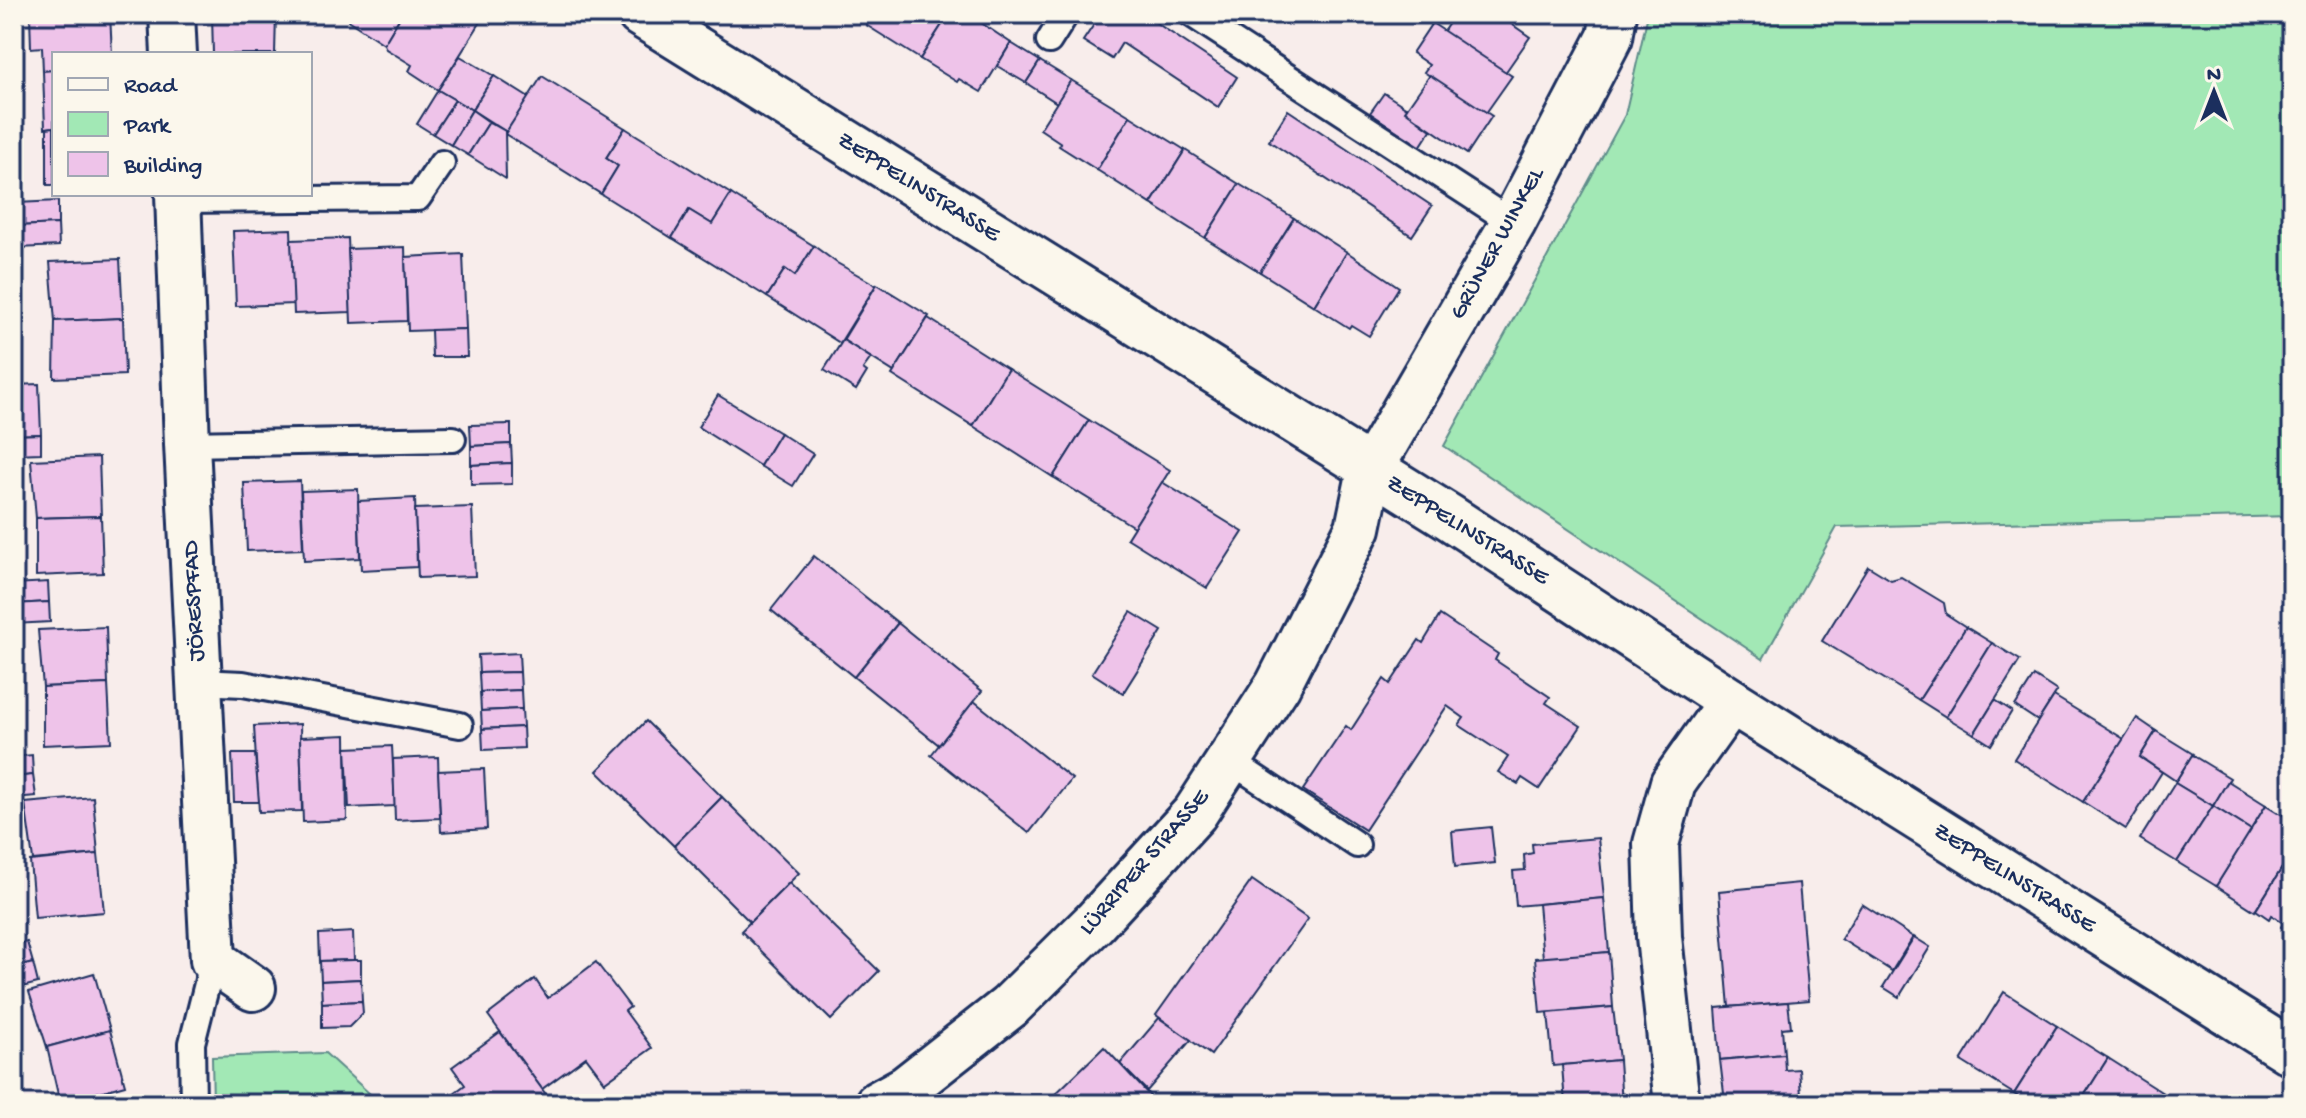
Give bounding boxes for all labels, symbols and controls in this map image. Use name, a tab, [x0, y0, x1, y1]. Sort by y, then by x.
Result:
legend	[52, 52, 312, 196]
north arrow	[2174, 52, 2254, 132]
text: N	[2207, 63, 2221, 89]
text: Road	[124, 73, 178, 102]
text: Park	[123, 113, 172, 142]
street label: ZEPPELINSTRASSE	[831, 126, 1006, 250]
text: Building	[123, 153, 202, 182]
street label: GRÜNER WINKEL	[1444, 162, 1552, 325]
street label: ZEPPELINSTRASSE	[1380, 469, 1555, 593]
street label: JÖRESPFAD	[177, 539, 213, 662]
street label: LÜRRIPER STRASSE	[1074, 783, 1217, 942]
street label: ZEPPELINSTRASSE	[1927, 817, 2102, 941]

